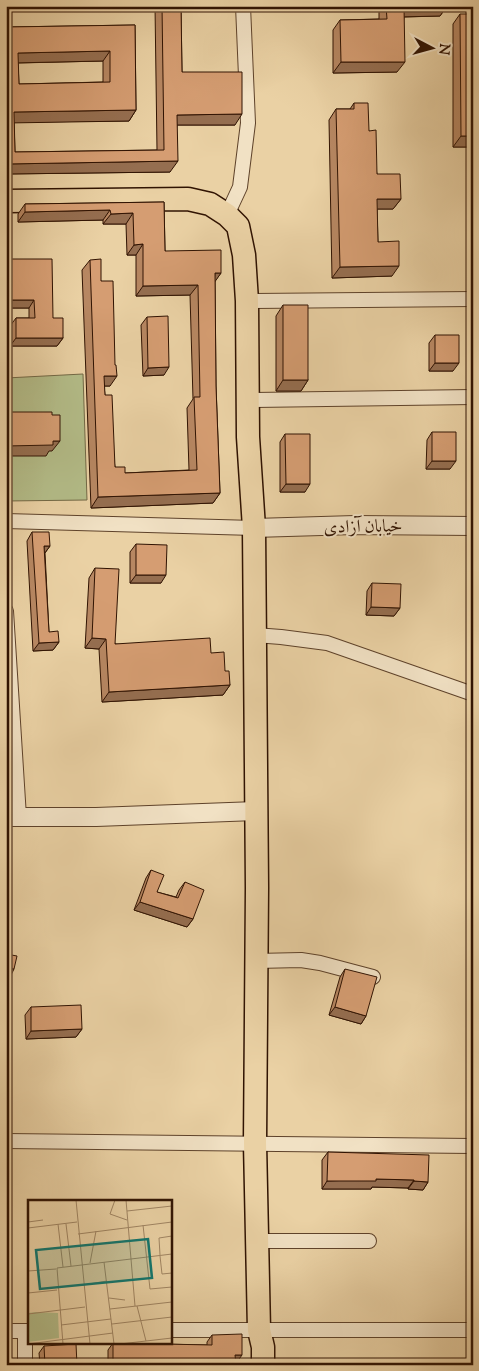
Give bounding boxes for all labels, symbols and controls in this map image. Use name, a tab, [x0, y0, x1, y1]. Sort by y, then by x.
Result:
north arrow	[406, 22, 456, 72]
text: N	[432, 43, 453, 56]
street label: خیابان آزادی	[323, 514, 403, 542]
inset map	[28, 1200, 171, 1344]

